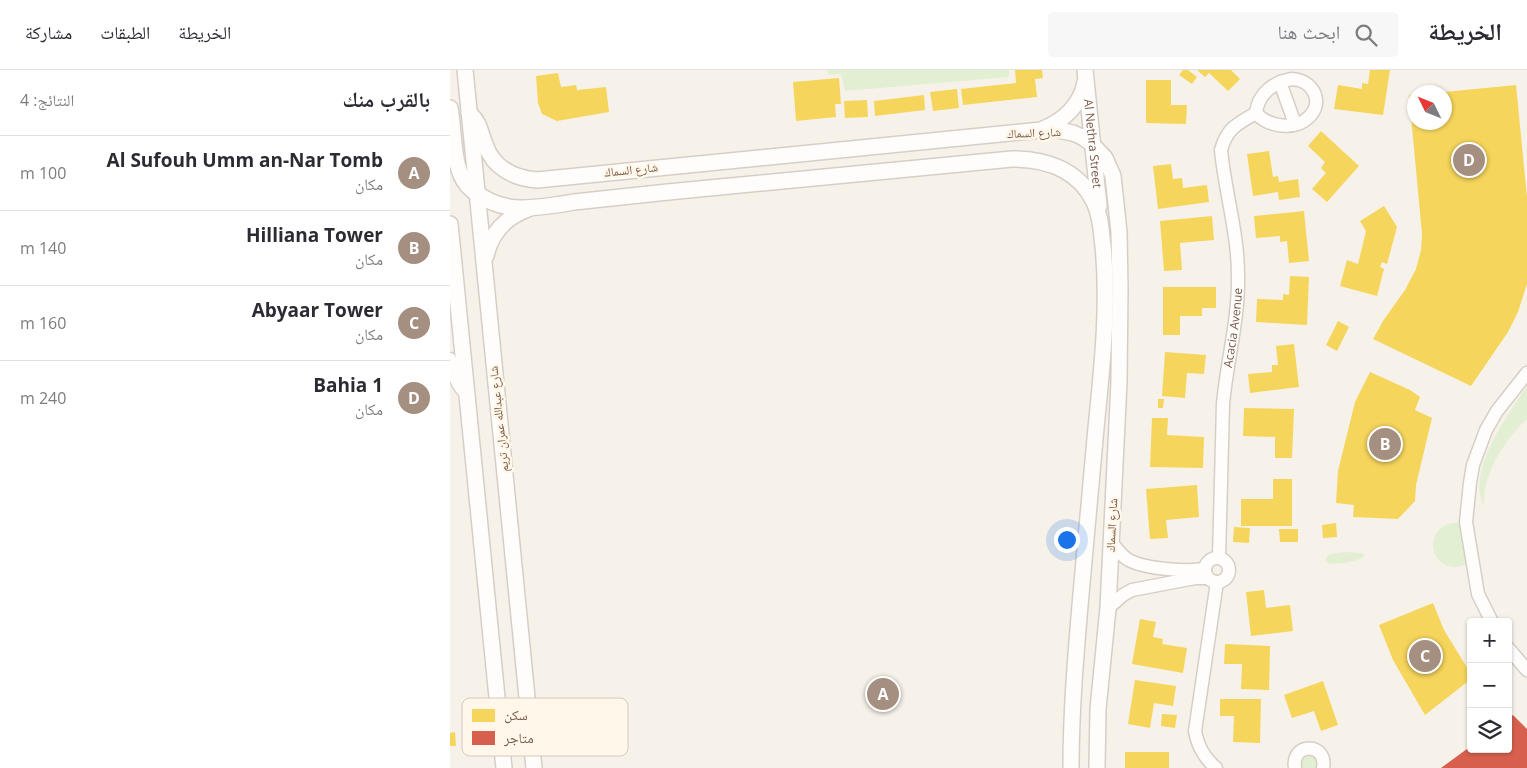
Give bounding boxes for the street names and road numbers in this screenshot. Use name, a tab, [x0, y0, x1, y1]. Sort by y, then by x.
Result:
street label: Al Nethra Street	[1080, 98, 1106, 189]
street label: شارع السماك	[1007, 123, 1061, 142]
street label: شارع السماك	[603, 158, 659, 181]
street label: Acacia Avenue	[1219, 287, 1246, 369]
street label: شارع عبدالله عمران تريم	[484, 365, 513, 473]
street label: شارع السماك	[1102, 497, 1121, 552]

